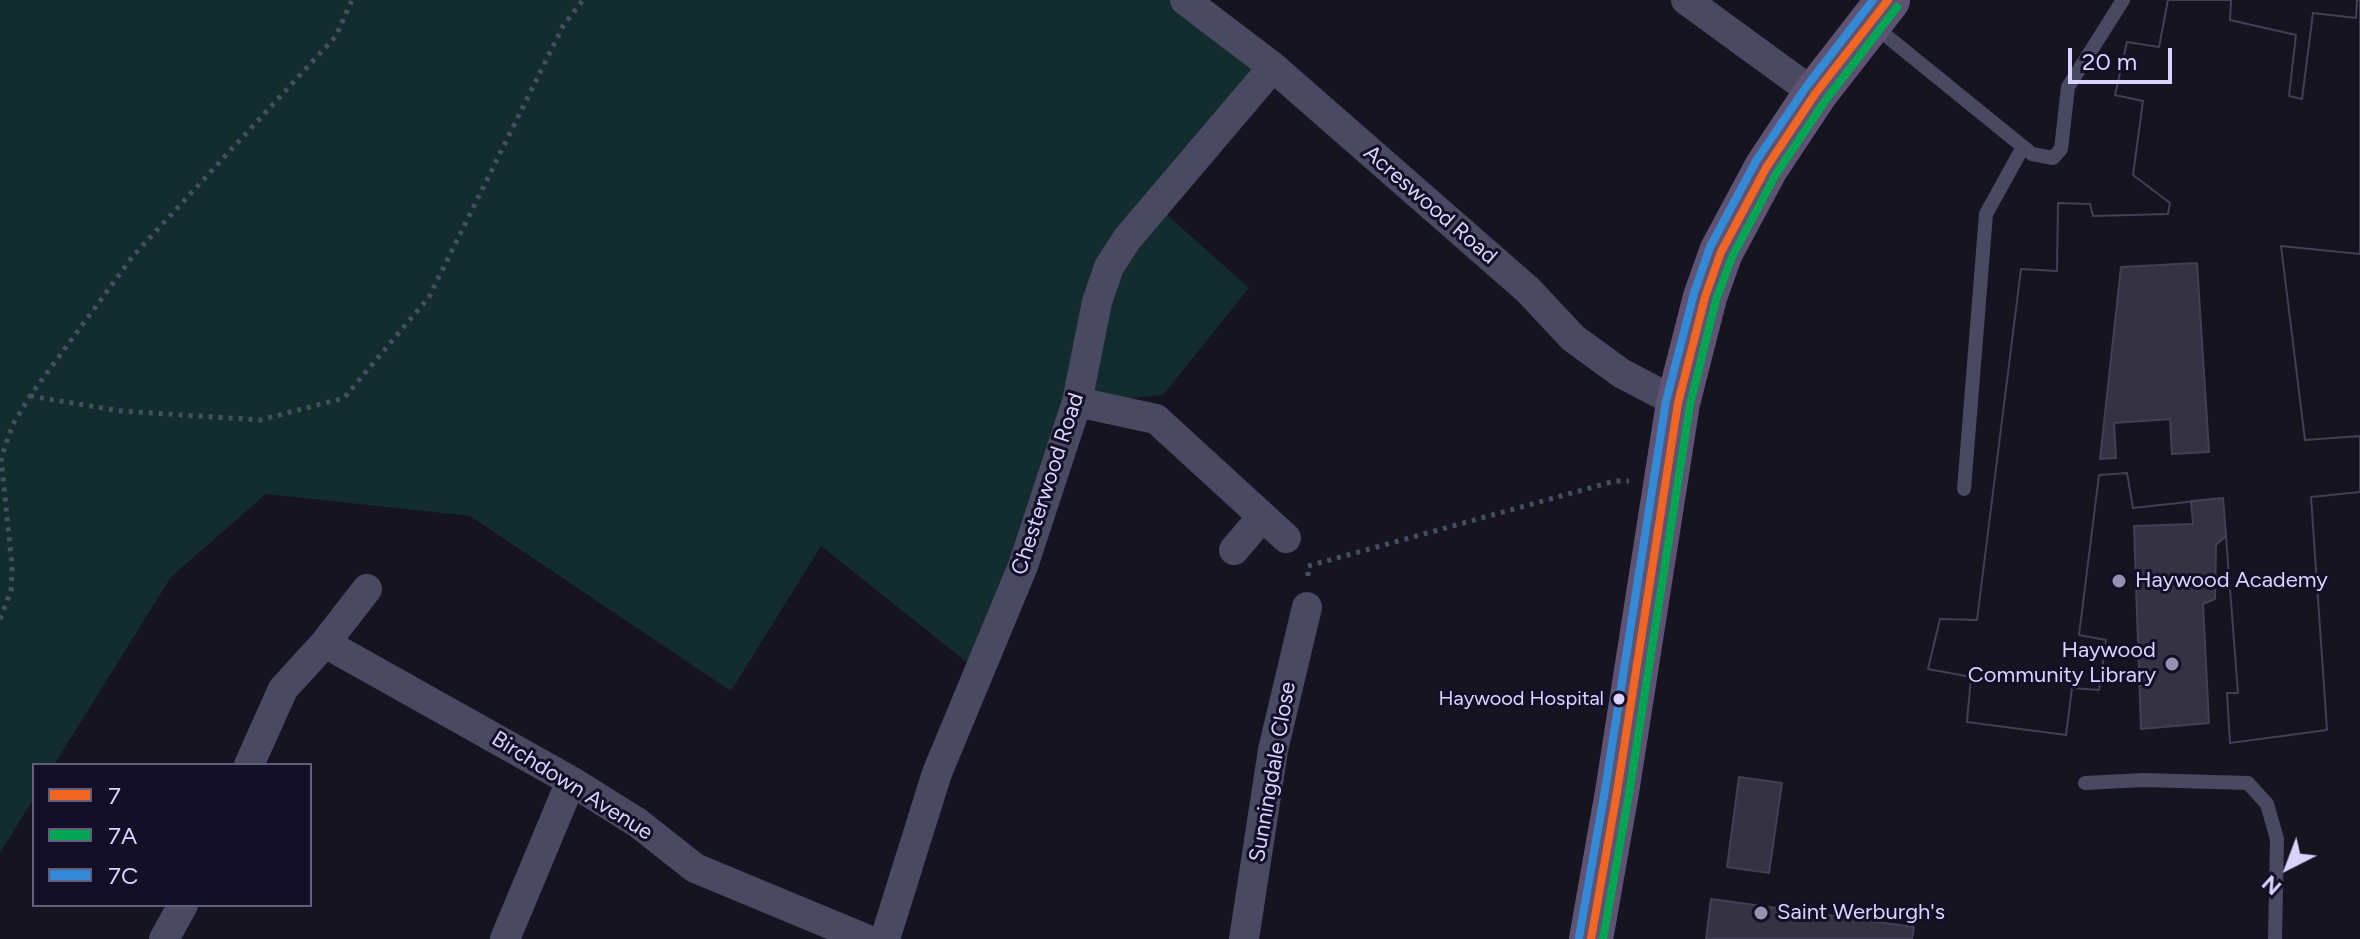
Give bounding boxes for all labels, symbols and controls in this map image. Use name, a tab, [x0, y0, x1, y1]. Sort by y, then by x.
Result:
scale bar	[2072, 32, 2176, 82]
text: 20 m	[2082, 47, 2137, 76]
street label: Acreswood Road	[1358, 140, 1502, 270]
street label: Chesterwood Road	[1006, 390, 1090, 578]
place label: Haywood Academy	[2135, 568, 2328, 594]
marker: Haywood Academy	[2110, 572, 2128, 590]
place label: Haywood Community Library	[1968, 638, 2156, 690]
marker: Haywood Community Library	[2163, 655, 2181, 673]
street label: Sunningdale Close	[1244, 680, 1302, 864]
place label: Haywood Hospital	[1439, 687, 1604, 711]
marker: Haywood Hospital	[1611, 691, 1627, 707]
street label: Birchdown Avenue	[487, 726, 657, 846]
legend	[32, 763, 312, 907]
text: 7	[108, 781, 121, 810]
text: 7A	[108, 821, 137, 850]
north arrow	[2248, 827, 2328, 907]
text: 7C	[108, 861, 138, 890]
text: N	[2256, 869, 2287, 901]
place label: Saint Werburgh's	[1777, 900, 1945, 926]
marker: Saint Werburgh's	[1752, 904, 1770, 922]

